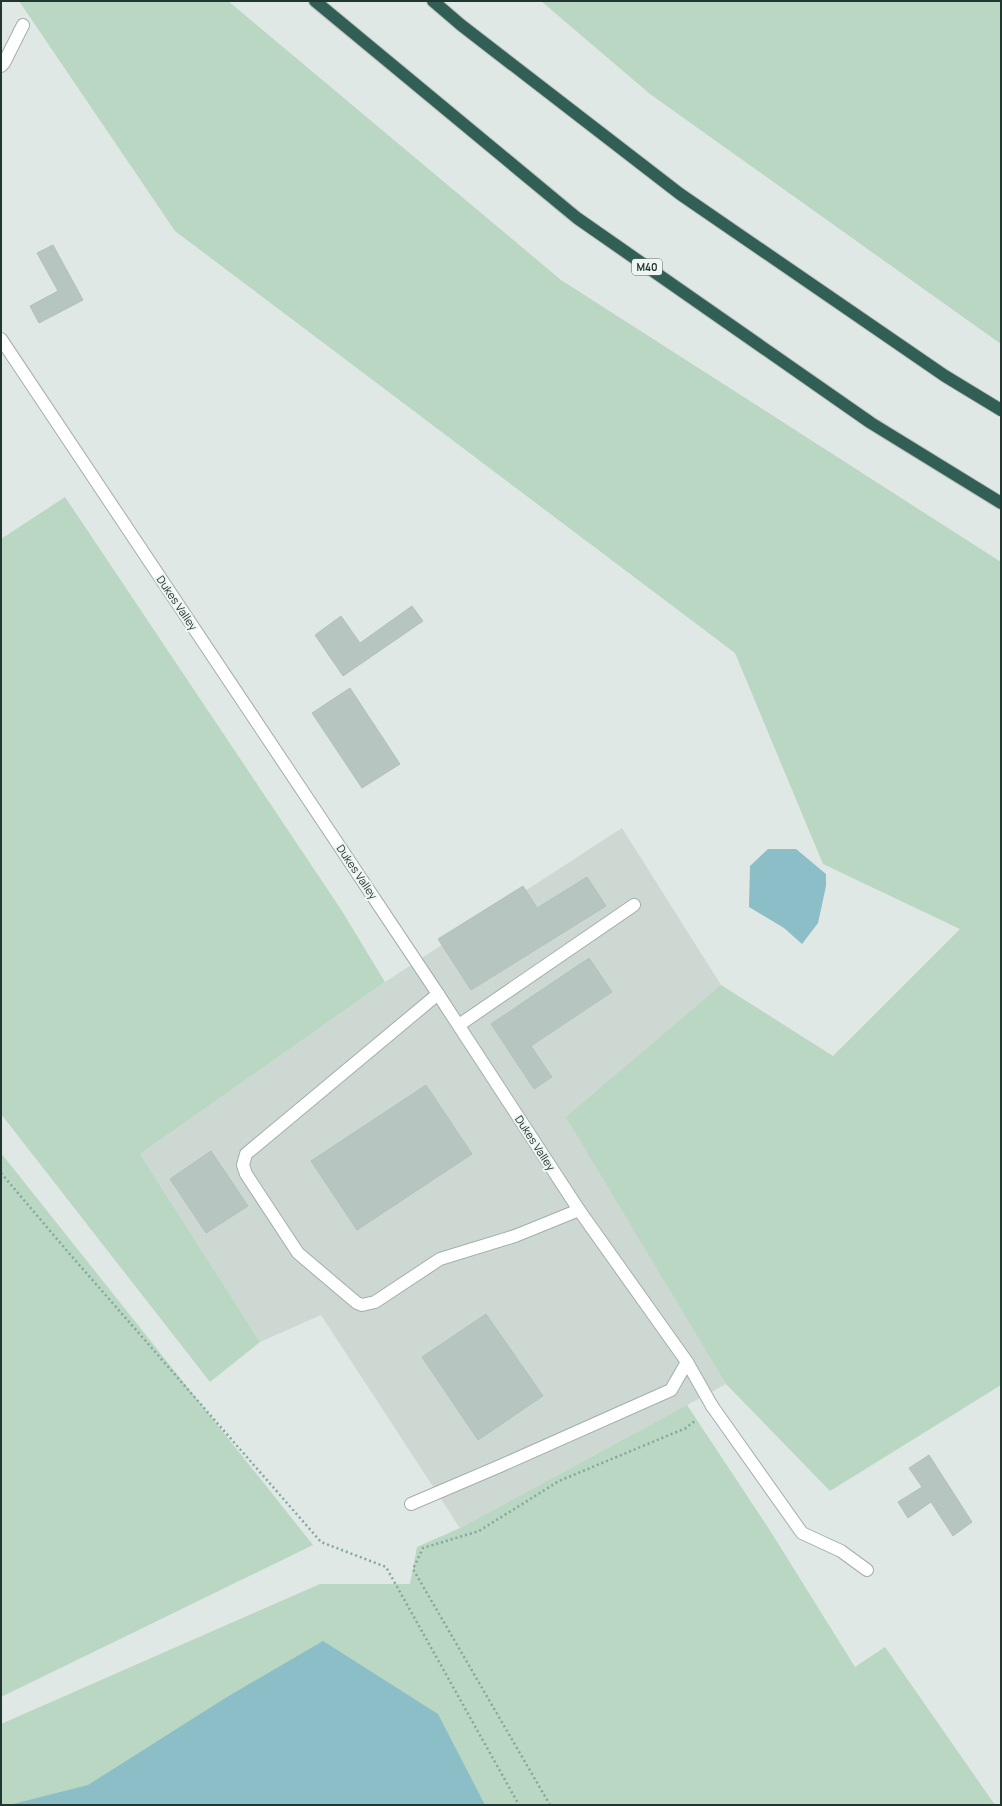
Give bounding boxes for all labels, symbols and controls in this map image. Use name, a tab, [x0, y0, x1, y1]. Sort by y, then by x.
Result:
road number: M40	[632, 259, 662, 275]
street label: Dukes Valley	[154, 572, 201, 633]
street label: Dukes Valley	[334, 841, 381, 902]
street label: Dukes Valley	[512, 1112, 559, 1173]

